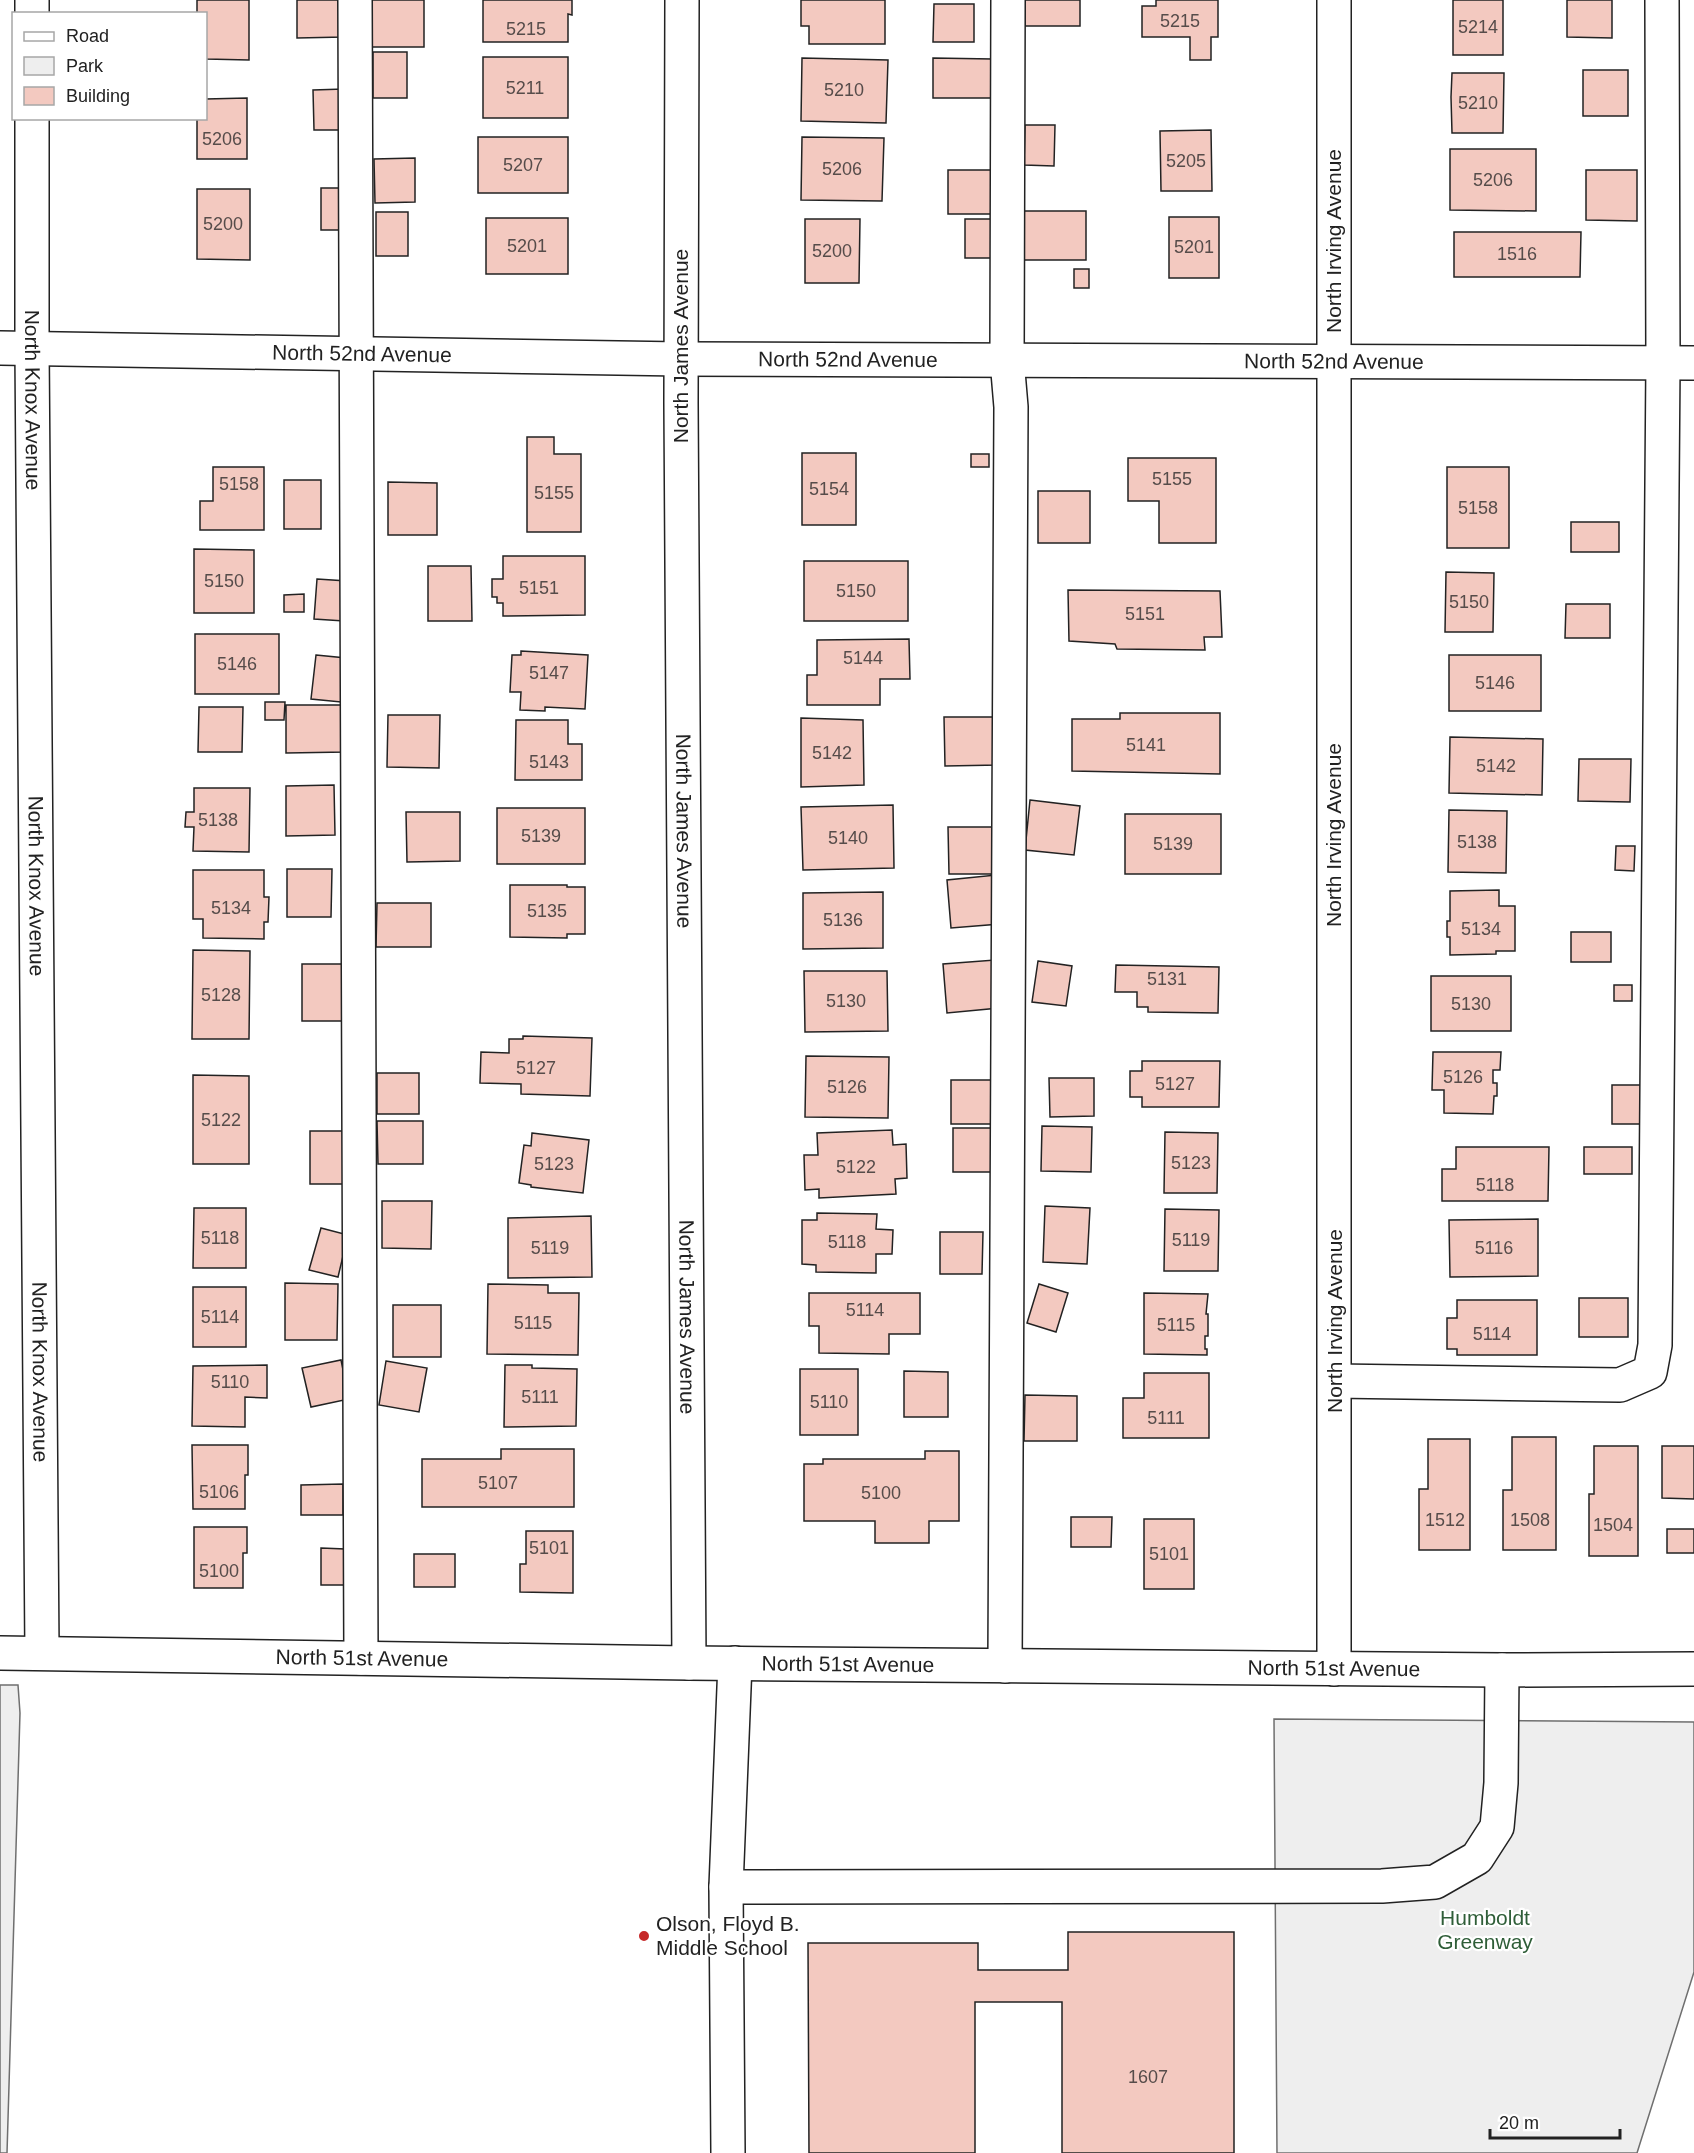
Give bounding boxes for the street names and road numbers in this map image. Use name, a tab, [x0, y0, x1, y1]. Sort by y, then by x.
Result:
street label: North Irving Avenue	[1322, 149, 1345, 333]
street label: North James Avenue	[669, 249, 692, 443]
street label: North Knox Avenue	[21, 310, 45, 490]
street label: North 52nd Avenue	[272, 340, 452, 366]
street label: North 52nd Avenue	[758, 347, 938, 371]
street label: North 52nd Avenue	[1244, 349, 1424, 373]
street label: North James Avenue	[672, 734, 696, 928]
street label: North Irving Avenue	[1322, 743, 1345, 927]
street label: North Knox Avenue	[24, 796, 49, 976]
street label: North James Avenue	[675, 1220, 699, 1414]
street label: North Irving Avenue	[1323, 1229, 1346, 1413]
street label: North Knox Avenue	[28, 1282, 53, 1462]
street label: North 51st Avenue	[276, 1645, 448, 1671]
street label: North 51st Avenue	[762, 1652, 934, 1676]
street label: North 51st Avenue	[1248, 1656, 1420, 1680]

